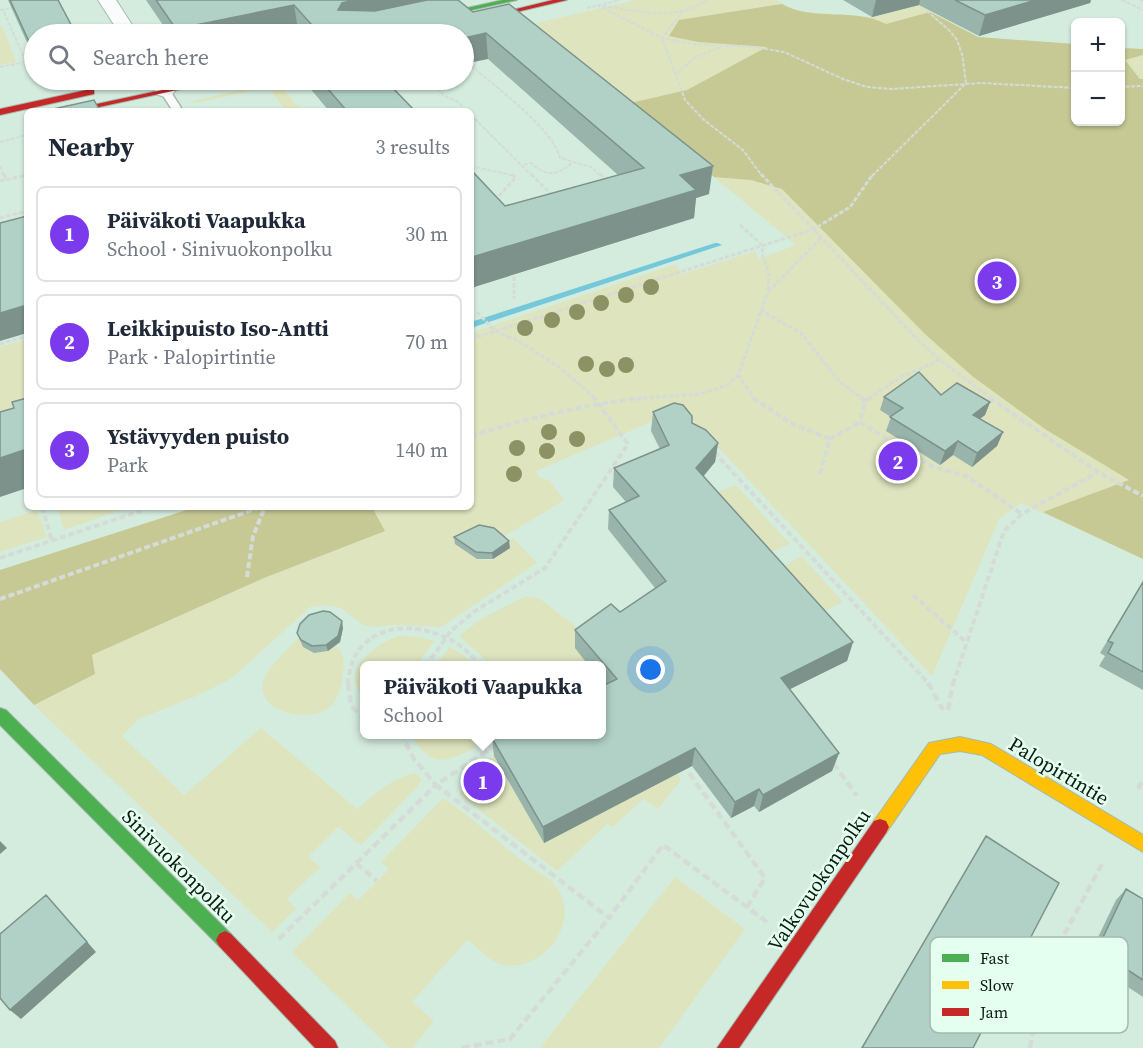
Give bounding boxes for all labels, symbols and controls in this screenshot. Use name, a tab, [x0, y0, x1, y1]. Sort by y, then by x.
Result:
map controls	[1071, 18, 1125, 126]
button: +	[1071, 18, 1125, 72]
search box	[24, 24, 474, 90]
icon: search	[45, 41, 78, 74]
text: Search here	[93, 42, 209, 72]
button: −	[1071, 72, 1125, 126]
text: Nearby	[48, 129, 134, 165]
text: 3 results	[375, 133, 450, 161]
text: Päiväkoti Vaapukka	[107, 205, 306, 235]
text: 1	[64, 220, 75, 248]
text: 30 m	[405, 220, 448, 248]
text: School · Sinivuokonpolku	[107, 235, 333, 263]
pin: 3	[978, 258, 1016, 304]
text: Leikkipuisto Iso-Antti	[107, 313, 329, 343]
text: 2	[64, 328, 75, 356]
text: 70 m	[405, 328, 448, 356]
text: Park · Palopirtintie	[107, 343, 276, 371]
text: Ystävyyden puisto	[107, 421, 289, 451]
text: 3	[64, 436, 75, 464]
text: 140 m	[395, 436, 448, 464]
pin: 2	[878, 438, 918, 484]
text: Park	[107, 451, 148, 479]
your location	[636, 655, 665, 684]
popup	[360, 661, 606, 739]
text: Päiväkoti Vaapukka	[384, 671, 582, 701]
text: School	[384, 701, 443, 729]
street label: Palopirtintie	[1004, 730, 1114, 812]
pin: 1	[464, 758, 502, 804]
street label: Sinivuokonpolku	[116, 803, 242, 929]
street label: Valkovuokonpolku	[761, 803, 877, 957]
legend	[930, 937, 1128, 1033]
text: Fast	[980, 947, 1010, 969]
text: Slow	[980, 974, 1015, 996]
text: Jam	[979, 1001, 1008, 1023]

